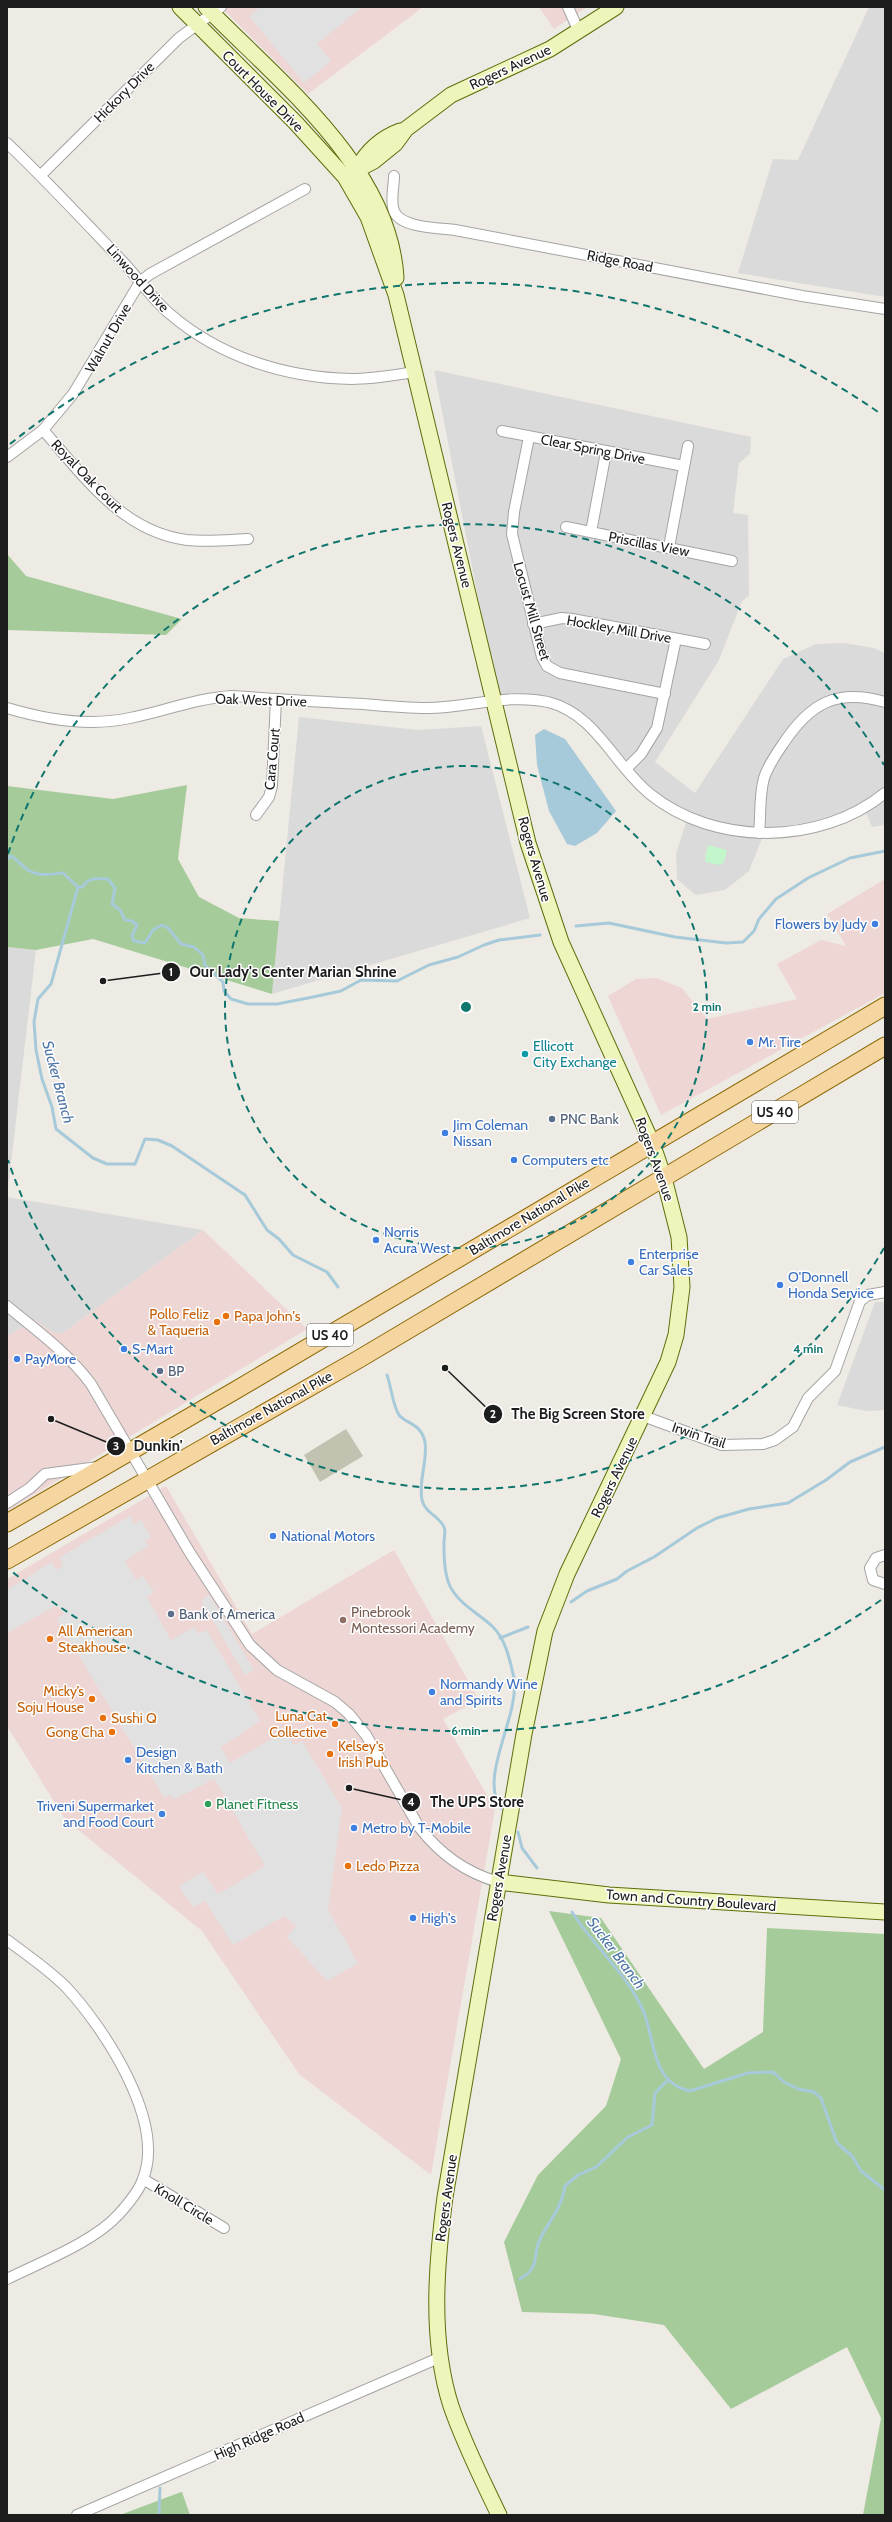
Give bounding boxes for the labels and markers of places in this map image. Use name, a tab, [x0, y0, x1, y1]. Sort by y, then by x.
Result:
place label: Flowers by Judy	[775, 915, 867, 933]
marker: Flowers by Judy	[870, 919, 880, 929]
callout: Our Lady's Center Marian Shrine	[161, 958, 404, 985]
centre of rings	[459, 1000, 473, 1014]
place label: Mr. Tire	[758, 1033, 801, 1051]
place label: Ellicott City Exchange	[533, 1037, 617, 1071]
marker: Mr. Tire	[745, 1037, 755, 1047]
marker: Ellicott City Exchange	[520, 1049, 530, 1059]
place label: PNC Bank	[560, 1110, 620, 1128]
marker: PNC Bank	[547, 1114, 557, 1124]
place label: Jim Coleman Nissan	[452, 1116, 528, 1150]
marker: Jim Coleman Nissan	[440, 1128, 450, 1138]
place label: Computers etc	[522, 1151, 609, 1169]
marker: Computers etc	[509, 1155, 519, 1165]
place label: Norris Acura West	[384, 1223, 451, 1257]
marker: Norris Acura West	[371, 1235, 381, 1245]
place label: Enterprise Car Sales	[639, 1245, 699, 1279]
marker: Enterprise Car Sales	[626, 1257, 636, 1267]
place label: O'Donnell Honda Service	[788, 1268, 874, 1302]
marker: O'Donnell Honda Service	[775, 1280, 785, 1290]
place label: Pollo Feliz & Taqueria	[148, 1305, 209, 1339]
place label: Papa John's	[234, 1307, 301, 1325]
marker: Papa John's	[221, 1311, 231, 1321]
marker: Pollo Feliz & Taqueria	[212, 1317, 222, 1327]
place label: S-Mart	[132, 1340, 174, 1358]
marker: S-Mart	[119, 1344, 129, 1354]
place label: PayMore	[25, 1350, 76, 1368]
marker: PayMore	[12, 1354, 22, 1364]
place label: BP	[168, 1362, 184, 1380]
marker: BP	[155, 1366, 165, 1376]
callout: The Big Screen Store	[483, 1400, 652, 1427]
callout: Dunkin'	[106, 1433, 191, 1460]
place label: National Motors	[281, 1527, 375, 1545]
marker: National Motors	[268, 1531, 278, 1541]
place label: Pinebrook Montessori Academy	[351, 1603, 475, 1637]
place label: Bank of America	[179, 1605, 276, 1623]
marker: Bank of America	[166, 1609, 176, 1619]
marker: Pinebrook Montessori Academy	[338, 1615, 348, 1625]
place label: All American Steakhouse	[58, 1622, 133, 1656]
marker: All American Steakhouse	[45, 1634, 55, 1644]
place label: Normandy Wine and Spirits	[440, 1675, 538, 1709]
place label: Micky’s Soju House	[17, 1682, 84, 1716]
marker: Normandy Wine and Spirits	[427, 1687, 437, 1697]
marker: Micky’s Soju House	[87, 1694, 97, 1704]
place label: Luna Cat Collective	[269, 1707, 327, 1741]
place label: Sushi Q	[111, 1709, 157, 1727]
marker: Sushi Q	[98, 1713, 108, 1723]
marker: Luna Cat Collective	[330, 1719, 340, 1729]
place label: Gong Cha	[46, 1723, 104, 1741]
marker: Gong Cha	[107, 1727, 117, 1737]
place label: Kelsey's Irish Pub	[338, 1737, 389, 1771]
place label: Design Kitchen & Bath	[136, 1743, 223, 1777]
marker: Kelsey's Irish Pub	[325, 1749, 335, 1759]
marker: Design Kitchen & Bath	[123, 1755, 133, 1765]
callout: The UPS Store	[401, 1788, 532, 1815]
place label: Planet Fitness	[216, 1795, 299, 1813]
place label: Triveni Supermarket and Food Court	[36, 1797, 154, 1831]
marker: Planet Fitness	[203, 1799, 213, 1809]
marker: Triveni Supermarket and Food Court	[157, 1809, 167, 1819]
place label: Metro by T-Mobile	[362, 1819, 471, 1837]
marker: Metro by T-Mobile	[349, 1823, 359, 1833]
place label: Ledo Pizza	[356, 1857, 420, 1875]
marker: Ledo Pizza	[343, 1861, 353, 1871]
place label: High's	[421, 1909, 456, 1927]
marker: High's	[408, 1913, 418, 1923]

